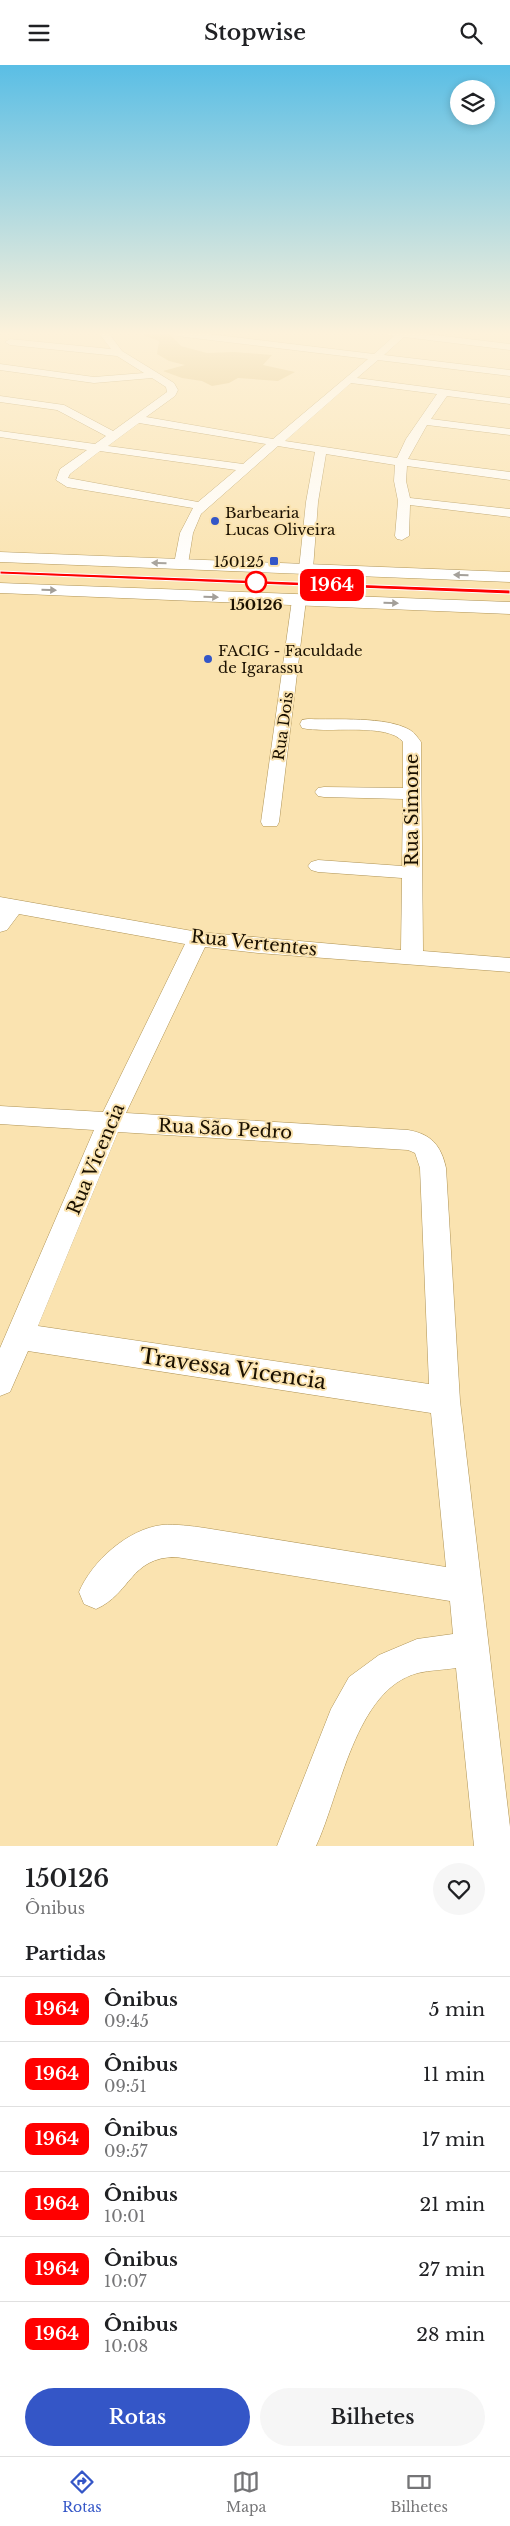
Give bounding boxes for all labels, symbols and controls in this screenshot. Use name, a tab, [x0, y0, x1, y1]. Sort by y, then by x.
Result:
icon: menu	[25, 19, 53, 47]
text: Stopwise	[204, 19, 306, 46]
icon: search	[457, 19, 485, 47]
map controls	[450, 80, 495, 125]
button: layers	[450, 80, 495, 125]
place label: Barbearia Lucas Oliveira	[225, 503, 336, 539]
marker: Barbearia Lucas Oliveira	[209, 515, 221, 527]
place label: 150125	[214, 552, 264, 571]
marker: 150125	[268, 555, 280, 567]
one-way arrow	[151, 559, 167, 567]
line badge: 1964	[297, 569, 367, 601]
one-way arrow	[453, 570, 469, 578]
marker: 150126	[245, 571, 267, 593]
text: 1964	[310, 574, 354, 596]
one-way arrow	[41, 586, 57, 594]
one-way arrow	[203, 593, 219, 601]
place label: 150126	[229, 595, 283, 614]
one-way arrow	[383, 600, 399, 608]
place label: FACIG - Faculdade de Igarassu	[218, 641, 363, 677]
marker: FACIG - Faculdade de Igarassu	[202, 653, 214, 665]
street label: Rua Dois	[269, 690, 297, 762]
street label: Rua Simone	[401, 754, 423, 866]
street label: Rua Vertentes	[190, 925, 318, 961]
street label: Rua Vicencia	[63, 1100, 129, 1218]
street label: Rua São Pedro	[157, 1115, 293, 1143]
street label: Travessa Vicencia	[138, 1343, 328, 1395]
button: heart	[433, 1863, 485, 1915]
text: 150126	[25, 1864, 109, 1893]
text: Ônibus	[25, 1898, 85, 1918]
text: Partidas	[25, 1942, 106, 1965]
text: Ônibus	[104, 1988, 178, 2011]
text: 1964	[35, 1998, 79, 2020]
text: 5 min	[429, 1998, 485, 2021]
text: 09:45	[104, 2011, 149, 2031]
text: Ônibus	[104, 2053, 178, 2076]
text: 1964	[35, 2063, 79, 2085]
text: 11 min	[423, 2063, 485, 2086]
text: 09:51	[104, 2076, 147, 2096]
text: Ônibus	[104, 2118, 178, 2141]
text: 1964	[35, 2128, 79, 2150]
text: 17 min	[422, 2128, 485, 2151]
text: 09:57	[104, 2141, 147, 2161]
text: Ônibus	[104, 2183, 178, 2206]
text: 1964	[35, 2193, 79, 2215]
text: 21 min	[419, 2193, 485, 2216]
text: 10:01	[104, 2206, 146, 2226]
text: Ônibus	[104, 2248, 178, 2271]
text: 1964	[35, 2258, 79, 2280]
text: 27 min	[418, 2258, 485, 2281]
text: 10:07	[104, 2271, 147, 2291]
text: Ônibus	[104, 2313, 178, 2336]
text: 1964	[35, 2323, 79, 2345]
text: 28 min	[416, 2323, 485, 2346]
text: 10:08	[104, 2336, 148, 2356]
button: Rotas	[25, 2388, 250, 2446]
button: Bilhetes	[260, 2388, 485, 2446]
tab: Rotas	[62, 2468, 102, 2516]
tab: Mapa	[226, 2468, 266, 2516]
tab: Bilhetes	[390, 2468, 448, 2516]

